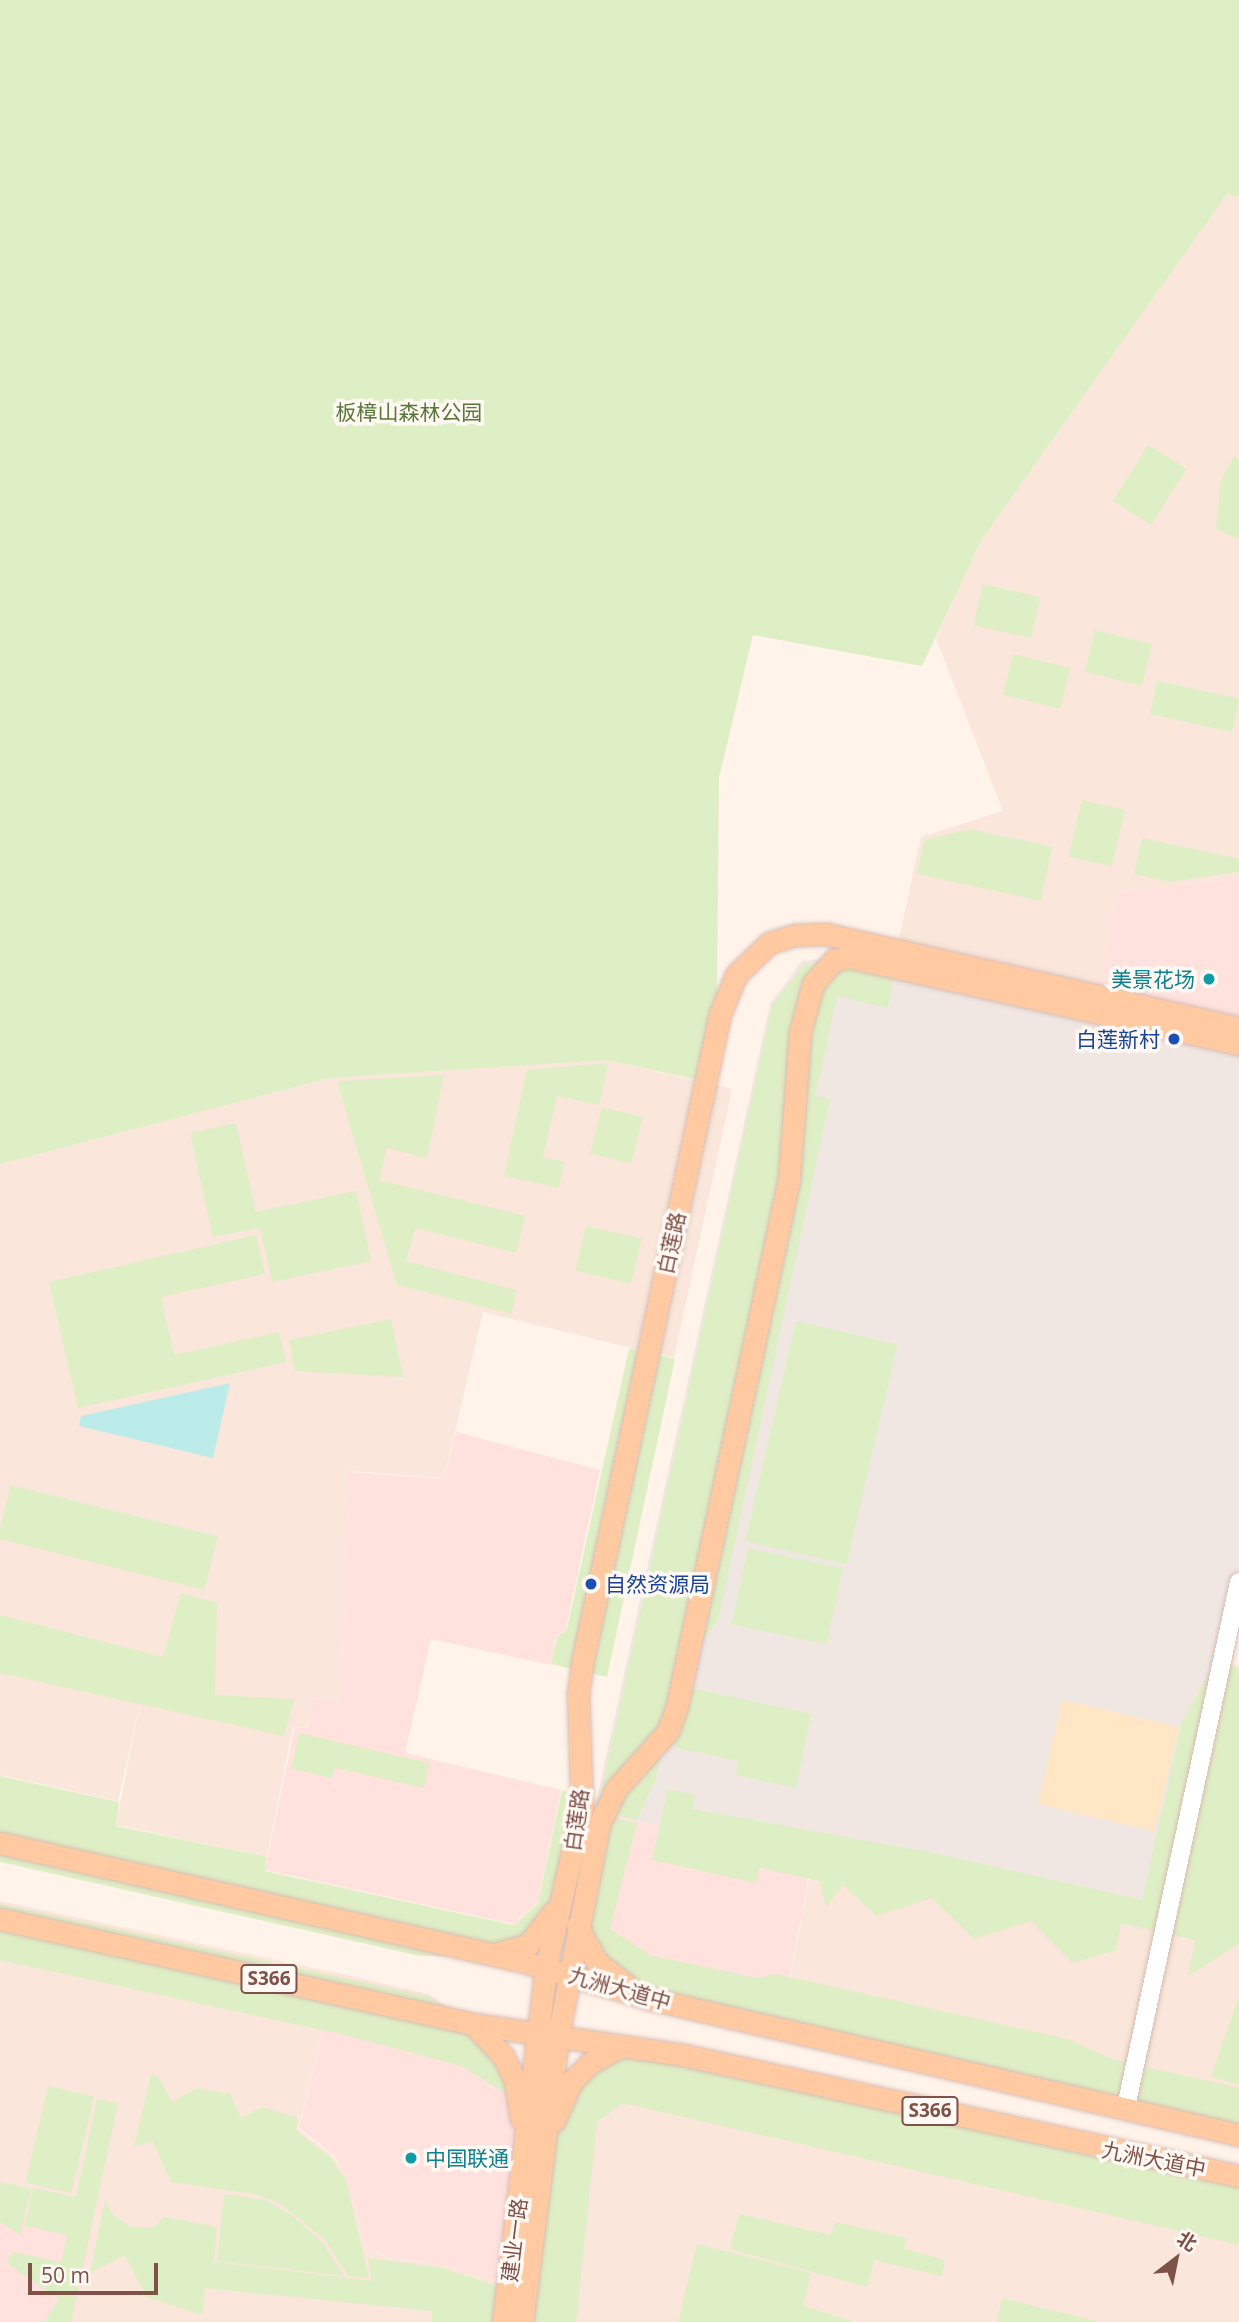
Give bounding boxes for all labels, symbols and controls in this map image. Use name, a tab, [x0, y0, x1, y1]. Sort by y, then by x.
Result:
park label: 板樟山森林公园	[336, 399, 482, 425]
place label: 美景花场	[1111, 966, 1195, 992]
marker: 美景花场	[1201, 971, 1217, 987]
place label: 白莲新村	[1076, 1026, 1160, 1052]
marker: 白莲新村	[1166, 1031, 1182, 1047]
street label: 白莲路	[652, 1210, 690, 1276]
place label: 自然资源局	[605, 1571, 710, 1597]
marker: 自然资源局	[583, 1576, 599, 1592]
street label: 白莲路	[559, 1787, 593, 1853]
street label: 九洲大道中	[566, 1961, 674, 2015]
road number: S366	[239, 1964, 299, 1994]
road number: S366	[900, 2096, 960, 2126]
street label: 九洲大道中	[1100, 2137, 1208, 2181]
place label: 中国联通	[425, 2145, 509, 2171]
marker: 中国联通	[403, 2150, 419, 2166]
street label: 建业一路	[496, 2197, 532, 2283]
north arrow	[1141, 2224, 1211, 2294]
text: 北	[1172, 2225, 1202, 2257]
scale bar	[32, 2248, 161, 2292]
text: 50 m	[41, 2261, 90, 2289]

